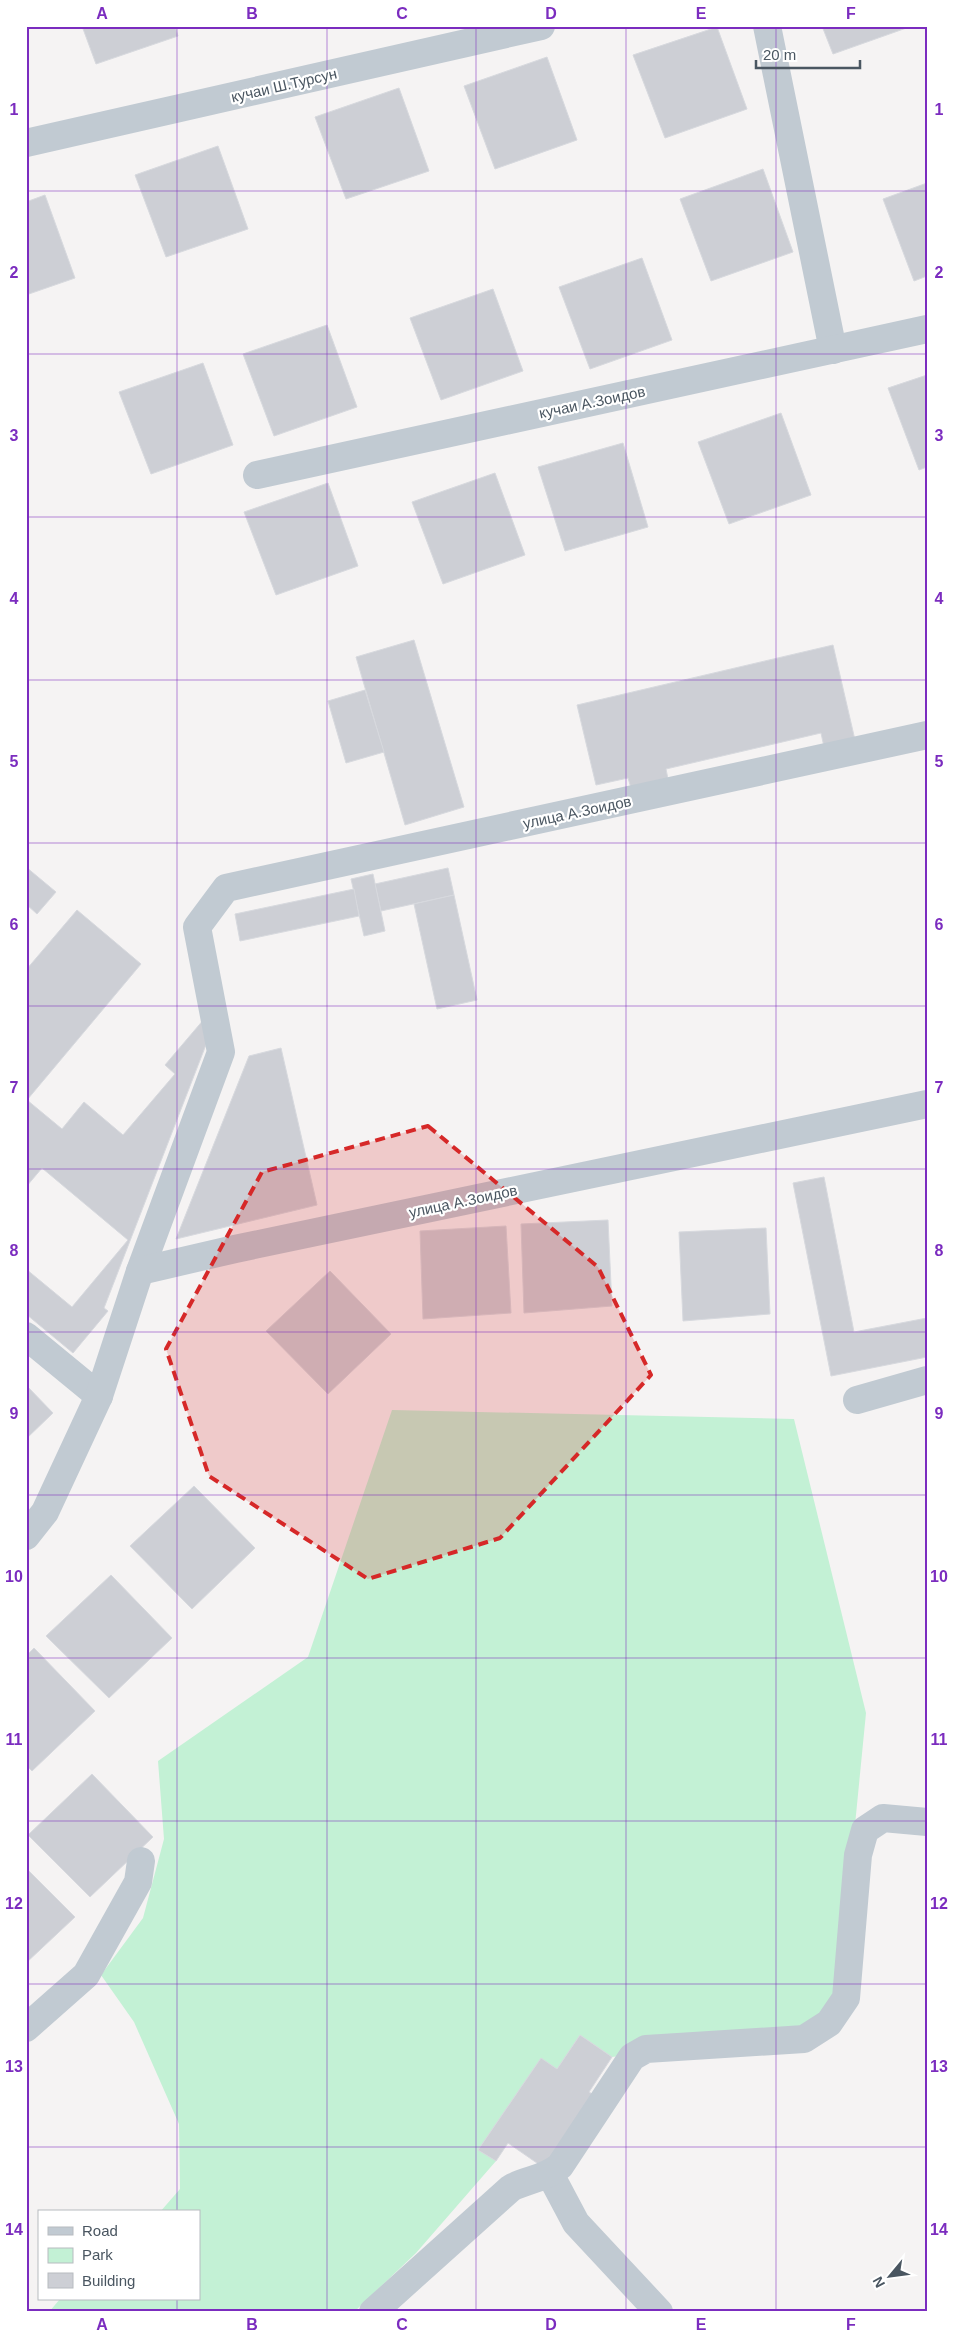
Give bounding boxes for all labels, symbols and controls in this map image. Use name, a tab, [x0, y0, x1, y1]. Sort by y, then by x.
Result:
text: A	[96, 5, 108, 22]
text: B	[246, 5, 258, 22]
text: C	[396, 5, 408, 22]
text: D	[545, 5, 557, 22]
text: E	[696, 5, 707, 22]
text: F	[846, 5, 856, 22]
scale bar	[756, 38, 859, 70]
text: 20 m	[763, 46, 796, 63]
street label: кучаи Ш.Турсун	[229, 65, 339, 105]
text: 1	[10, 101, 19, 118]
text: 1	[935, 101, 944, 118]
text: 2	[10, 264, 19, 281]
text: 2	[935, 264, 944, 281]
street label: кучаи А.Зоидов	[537, 382, 647, 422]
text: 3	[10, 427, 19, 444]
text: 3	[935, 427, 944, 444]
text: 4	[10, 590, 19, 607]
text: 4	[935, 590, 944, 607]
text: 5	[10, 753, 19, 770]
text: 5	[935, 753, 944, 770]
street label: улица А.Зоидов	[521, 792, 633, 832]
text: 6	[10, 916, 19, 933]
text: 6	[935, 916, 944, 933]
text: 7	[10, 1079, 19, 1096]
text: 7	[935, 1079, 944, 1096]
street label: улица А.Зоидов	[407, 1181, 519, 1221]
text: 8	[10, 1242, 19, 1259]
text: 8	[935, 1242, 944, 1259]
text: 9	[10, 1405, 19, 1422]
text: 9	[935, 1405, 944, 1422]
text: 10	[5, 1568, 23, 1585]
text: 10	[930, 1568, 948, 1585]
text: 11	[6, 1731, 23, 1748]
text: 11	[931, 1731, 948, 1748]
text: 12	[5, 1895, 23, 1912]
text: 12	[930, 1895, 948, 1912]
text: 13	[5, 2058, 23, 2075]
text: 13	[930, 2058, 948, 2075]
legend	[38, 2210, 200, 2300]
text: 14	[5, 2221, 23, 2238]
text: 14	[930, 2221, 948, 2238]
text: Road	[82, 2222, 118, 2239]
text: Park	[82, 2246, 113, 2263]
north arrow	[866, 2250, 916, 2300]
text: Building	[82, 2272, 135, 2289]
text: N	[869, 2274, 888, 2291]
text: A	[96, 2316, 108, 2333]
text: B	[246, 2316, 258, 2333]
text: C	[396, 2316, 408, 2333]
text: D	[545, 2316, 557, 2333]
text: E	[696, 2316, 707, 2333]
text: F	[846, 2316, 856, 2333]

